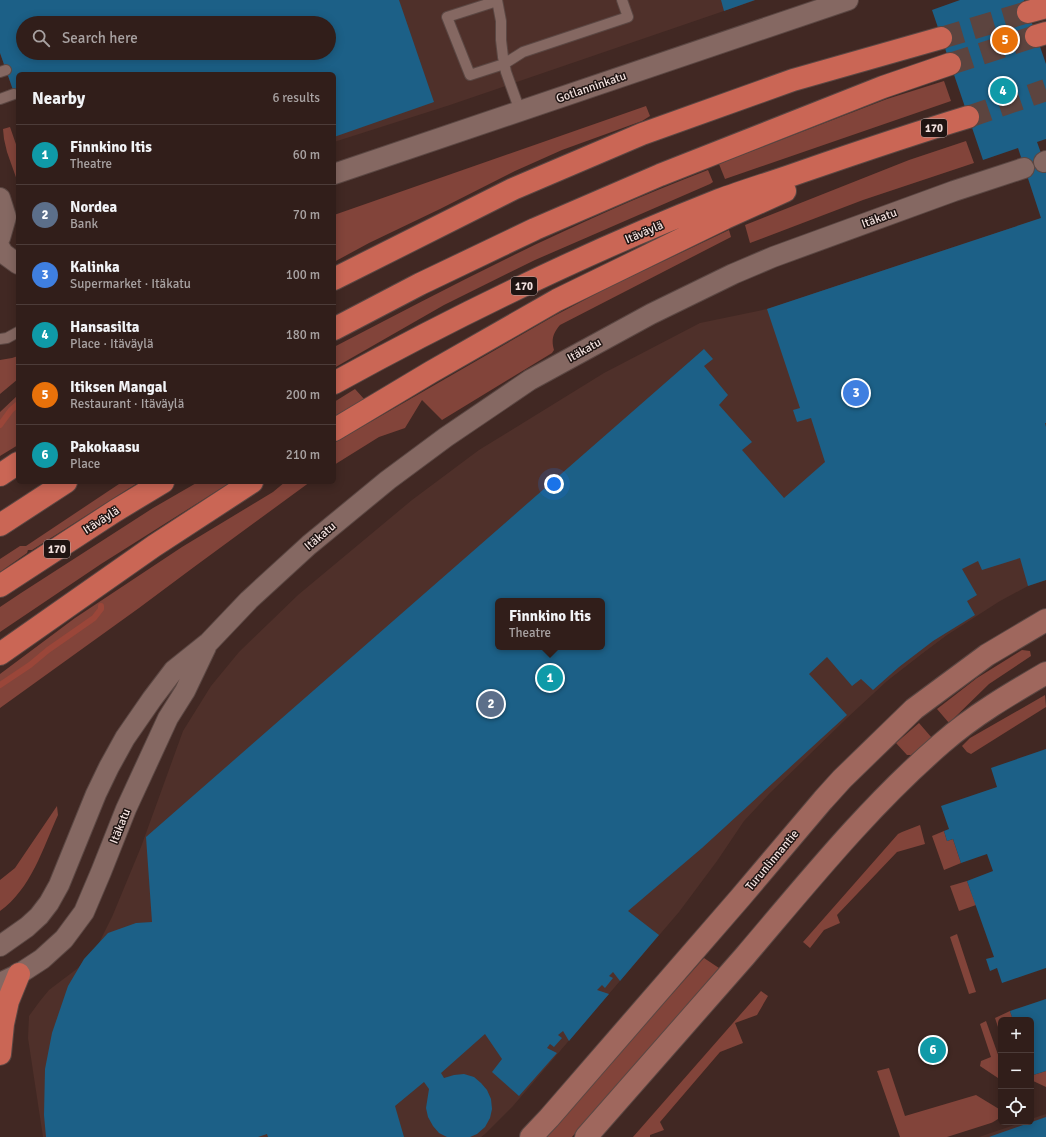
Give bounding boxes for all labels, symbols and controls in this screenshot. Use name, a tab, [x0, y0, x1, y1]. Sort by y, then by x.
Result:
search box	[16, 16, 336, 60]
pin: 5	[992, 25, 1018, 55]
icon: search	[30, 27, 52, 49]
text: Search here	[62, 29, 138, 47]
street label: Gotlanninkatu	[554, 68, 628, 106]
pin: 4	[990, 76, 1016, 106]
text: Nearby	[32, 88, 85, 109]
text: 6 results	[272, 90, 320, 106]
road number: 170	[921, 119, 947, 137]
text: Finnkino Itis	[70, 138, 152, 156]
text: 1	[41, 147, 49, 163]
text: 60 m	[293, 147, 320, 163]
text: Theatre	[70, 156, 112, 172]
text: Nordea	[70, 198, 117, 216]
street label: Itäkatu	[859, 205, 899, 232]
text: 2	[41, 207, 49, 223]
text: 70 m	[293, 207, 320, 223]
text: Bank	[70, 216, 98, 232]
street label: Itäväylä	[623, 218, 666, 247]
text: Kalinka	[70, 258, 120, 276]
text: 3	[41, 267, 49, 283]
text: 100 m	[286, 267, 320, 283]
text: Supermarket · Itäkatu	[70, 276, 191, 292]
road number: 170	[511, 277, 537, 295]
text: Hansasilta	[70, 318, 140, 336]
text: 4	[41, 327, 49, 343]
text: 180 m	[286, 327, 320, 343]
street label: Itäkatu	[565, 335, 604, 366]
text: Place · Itäväylä	[70, 336, 154, 352]
text: Itiksen Mangal	[70, 378, 167, 396]
pin: 3	[843, 378, 869, 408]
text: 5	[41, 387, 49, 403]
text: 200 m	[286, 387, 320, 403]
text: Restaurant · Itäväylä	[70, 396, 184, 412]
text: Pakokaasu	[70, 438, 140, 456]
text: 6	[41, 447, 49, 463]
text: 210 m	[286, 447, 320, 463]
text: Place	[70, 456, 100, 472]
your location	[544, 474, 564, 494]
street label: Itäväylä	[80, 503, 122, 538]
street label: Itäkatu	[302, 519, 339, 554]
road number: 170	[44, 540, 70, 558]
popup	[495, 598, 605, 650]
text: Finnkino Itis	[509, 607, 591, 625]
text: Theatre	[509, 625, 551, 641]
pin: 1	[537, 663, 563, 693]
pin: 2	[478, 689, 504, 719]
street label: Itäkatu	[107, 806, 134, 846]
street label: Turunlinnantie	[743, 827, 802, 894]
map controls	[998, 1017, 1034, 1125]
button: +	[998, 1017, 1034, 1053]
pin: 6	[920, 1035, 946, 1065]
button: −	[998, 1053, 1034, 1089]
button: locate	[998, 1089, 1034, 1125]

